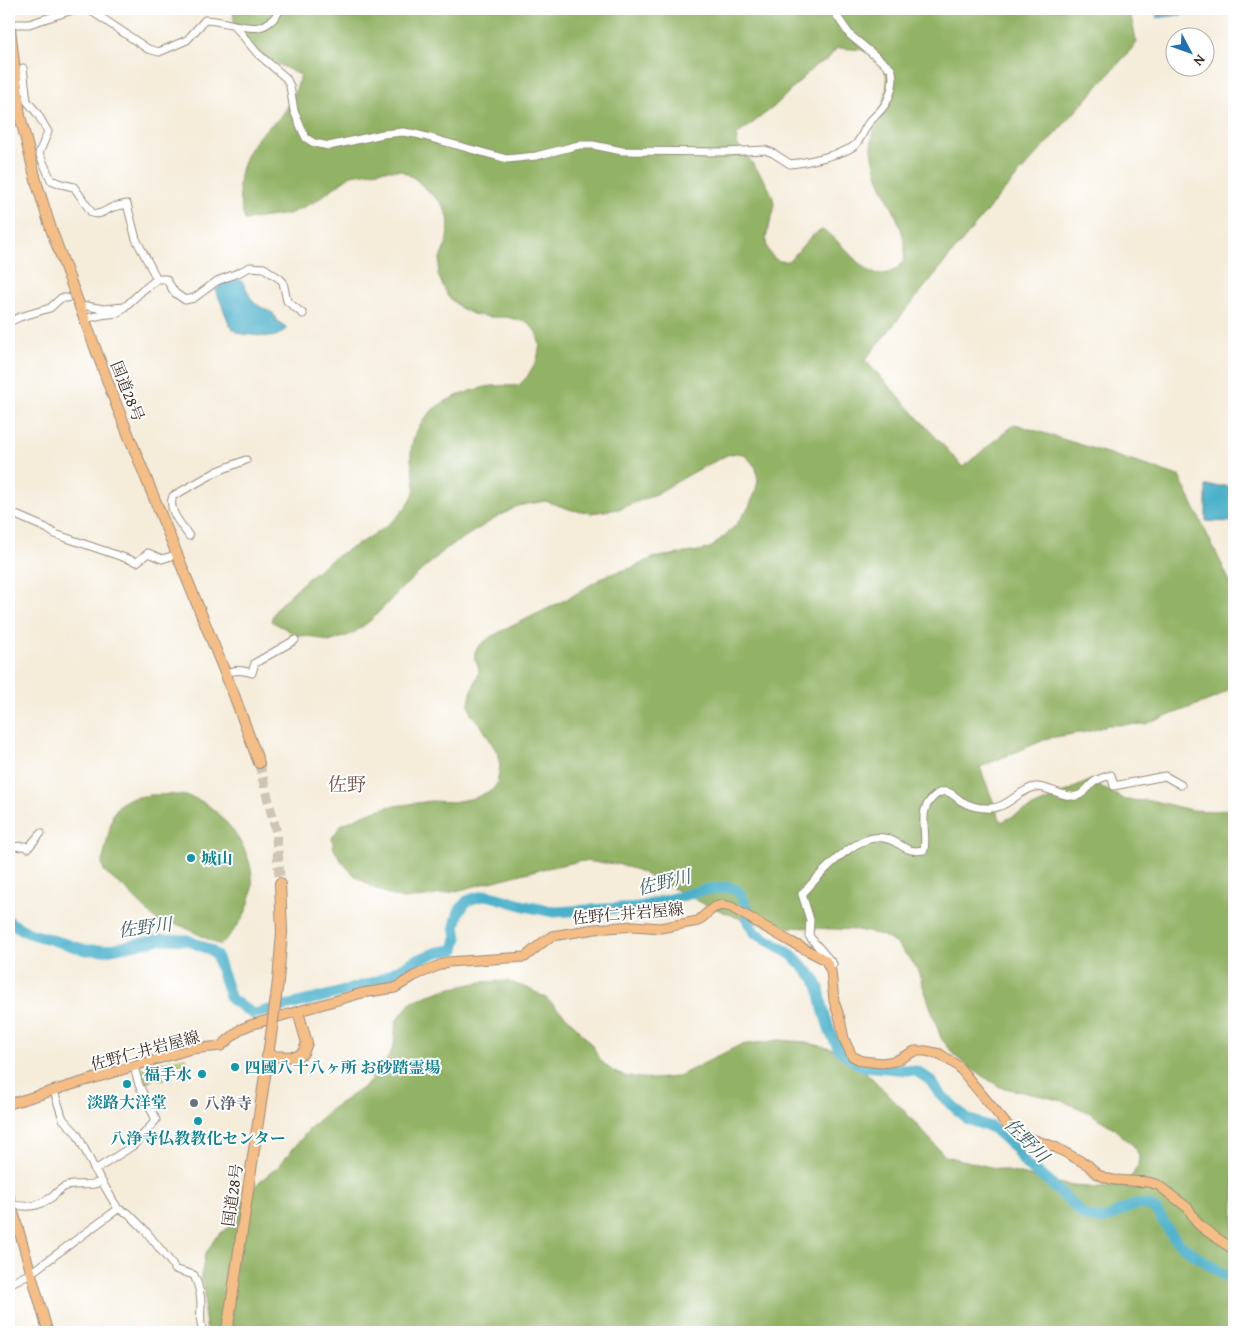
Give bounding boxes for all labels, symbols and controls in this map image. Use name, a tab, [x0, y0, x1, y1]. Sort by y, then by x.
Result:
north arrow	[1166, 28, 1216, 78]
text: N	[1189, 50, 1210, 71]
street label: 国道28号	[105, 357, 151, 425]
district label: 佐野	[328, 770, 366, 798]
place label: 城山	[201, 846, 233, 870]
marker: 城山	[185, 852, 197, 864]
water label: 佐野川	[635, 862, 695, 902]
street label: 佐野仁井岩屋線	[571, 896, 685, 930]
water label: 佐野川	[117, 910, 175, 944]
street label: 佐野仁井岩屋線	[88, 1024, 202, 1076]
place label: 四國八十八ヶ所 お砂踏霊場	[245, 1055, 441, 1079]
marker: 四國八十八ヶ所 お砂踏霊場	[229, 1061, 241, 1073]
place label: 福手水	[143, 1062, 192, 1086]
marker: 福手水	[196, 1068, 208, 1080]
marker: 淡路大洋堂	[121, 1078, 133, 1090]
place label: 淡路大洋堂	[87, 1090, 167, 1114]
place label: 八浄寺	[204, 1091, 252, 1115]
marker: 八浄寺	[188, 1097, 200, 1109]
water label: 佐野川	[998, 1111, 1057, 1170]
marker: 八浄寺仏教教化センター	[192, 1115, 204, 1127]
place label: 八浄寺仏教教化センター	[110, 1126, 286, 1150]
street label: 国道28号	[216, 1162, 248, 1228]

